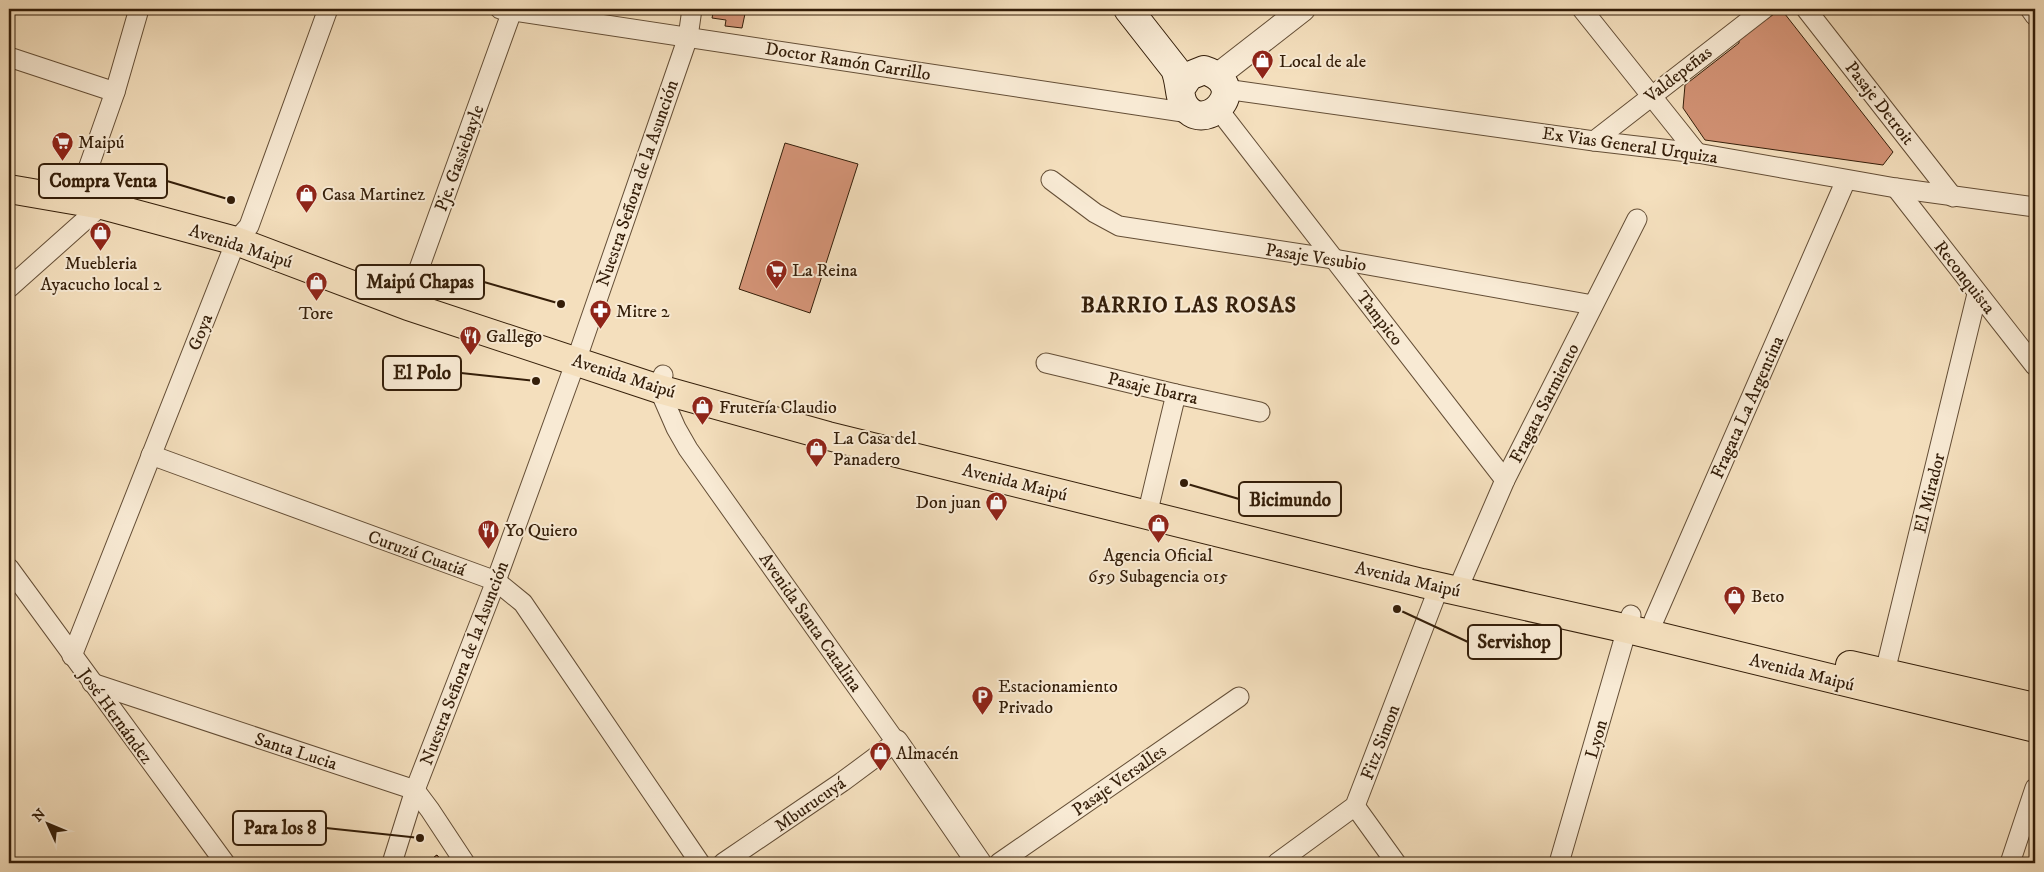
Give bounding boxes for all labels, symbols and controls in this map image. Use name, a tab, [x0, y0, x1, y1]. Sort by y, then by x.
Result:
street label: Doctor Ramón Carrillo	[764, 38, 932, 86]
street label: Valdepeñas	[1640, 42, 1717, 108]
shop icon: Local de ale	[1251, 49, 1275, 80]
place label: Local de ale	[1279, 51, 1366, 73]
street label: Pasaje Detroit	[1840, 58, 1919, 150]
street label: Nuestra Señora de la Asunción	[592, 77, 684, 289]
street label: Pje. Gassiebayle	[431, 102, 489, 215]
street label: Ex Vias General Urquiza	[1541, 123, 1719, 169]
supermarket icon: Maipú	[50, 130, 74, 161]
place label: Maipú	[78, 132, 125, 154]
callout: Compra Venta	[39, 164, 167, 198]
text: Compra Venta	[49, 170, 158, 193]
shop icon: Casa Martinez	[294, 182, 318, 213]
place label: Casa Martinez	[322, 184, 425, 206]
street label: Avenida Maipú	[186, 220, 295, 274]
shop icon: Muebleria Ayacucho local 2	[89, 221, 113, 252]
street label: Reconquista	[1929, 237, 2000, 319]
street label: Pasaje Vesubio	[1264, 239, 1368, 277]
place label: Muebleria Ayacucho local 2	[40, 253, 162, 296]
supermarket icon: La Reina	[764, 258, 788, 289]
place label: La Reina	[792, 260, 858, 282]
callout: Maipú Chapas	[356, 265, 484, 299]
shop icon: Tore	[304, 271, 328, 302]
text: Maipú Chapas	[366, 271, 475, 294]
street label: Tampico	[1351, 287, 1408, 351]
district label: BARRIO LAS ROSAS	[1081, 292, 1297, 319]
pharmacy icon: Mitre 2	[588, 299, 612, 330]
place label: Mitre 2	[616, 301, 670, 323]
place label: Tore	[299, 303, 333, 325]
street label: Goya	[184, 311, 218, 354]
restaurant icon: Gallego	[458, 324, 482, 355]
place label: Gallego	[486, 326, 542, 348]
street label: Fragata La Argentina	[1707, 332, 1789, 482]
street label: Fragata Sarmiento	[1505, 340, 1585, 467]
street label: Avenida Maipú	[569, 350, 678, 404]
callout: El Polo	[383, 356, 461, 390]
text: El Polo	[393, 362, 451, 385]
street label: Pasaje Ibarra	[1106, 368, 1200, 410]
shop icon: Frutería Claudio	[691, 395, 715, 426]
place label: Frutería Claudio	[719, 397, 837, 419]
place label: La Casa del Panadero	[833, 428, 917, 471]
shop icon: La Casa del Panadero	[805, 436, 829, 467]
street label: El Mirador	[1909, 451, 1951, 536]
street label: Avenida Maipú	[960, 459, 1070, 507]
callout: Bicimundo	[1239, 482, 1341, 516]
text: Bicimundo	[1249, 489, 1331, 512]
shop icon: Don juan	[985, 490, 1009, 521]
place label: Don juan	[915, 492, 982, 514]
shop icon: Agencia Oficial 659 Subagencia 015	[1146, 513, 1170, 544]
restaurant icon: Yo Quiero	[477, 518, 501, 549]
place label: Yo Quiero	[505, 520, 578, 542]
street label: Curuzú Cuatiá	[365, 526, 469, 582]
place label: Agencia Oficial 659 Subagencia 015	[1088, 545, 1228, 588]
street label: Avenida Santa Catalina	[754, 549, 867, 697]
street label: Avenida Maipú	[1353, 557, 1463, 603]
street label: Nuestra Señora de la Asunción	[416, 558, 514, 769]
shop icon: Beto	[1723, 584, 1747, 615]
place label: Beto	[1751, 586, 1785, 608]
callout: Servishop	[1468, 625, 1561, 659]
text: Servishop	[1477, 631, 1551, 654]
street label: Avenida Maipú	[1747, 649, 1857, 697]
street label: José Hernández	[72, 663, 157, 769]
place label: Estacionamiento Privado	[998, 676, 1118, 719]
parking icon: Estacionamiento Privado	[970, 684, 994, 715]
street label: Fitz Simon	[1357, 701, 1406, 783]
street label: Lyon	[1581, 717, 1613, 761]
street label: Santa Lucia	[252, 728, 340, 776]
street label: Pasaje Versalles	[1068, 740, 1171, 821]
shop icon: Almacén	[868, 741, 892, 772]
place label: Almacén	[896, 743, 959, 765]
street label: Mburucuyá	[771, 772, 851, 837]
north arrow	[22, 800, 72, 850]
text: N	[29, 805, 50, 826]
callout: Para los 8	[233, 811, 326, 845]
text: Para los 8	[243, 817, 317, 840]

